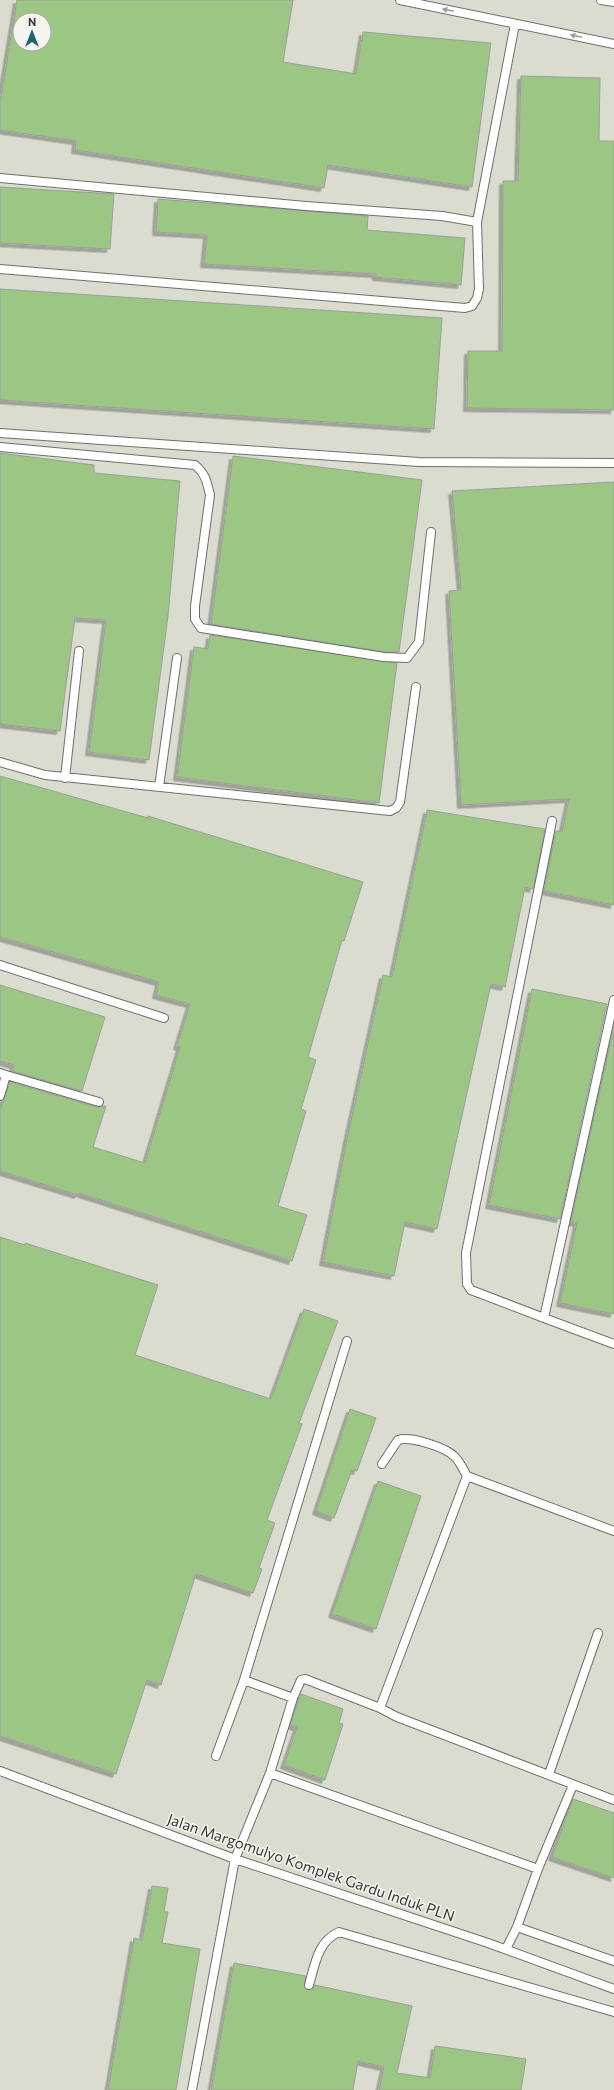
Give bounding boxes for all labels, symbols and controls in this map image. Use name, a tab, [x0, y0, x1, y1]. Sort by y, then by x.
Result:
one-way arrow	[442, 7, 455, 13]
north arrow	[12, 12, 52, 52]
text: N	[28, 15, 36, 28]
one-way arrow	[570, 33, 582, 39]
street label: Jalan Margomulyo Komplek Gardu Induk PLN	[165, 1809, 457, 1925]

